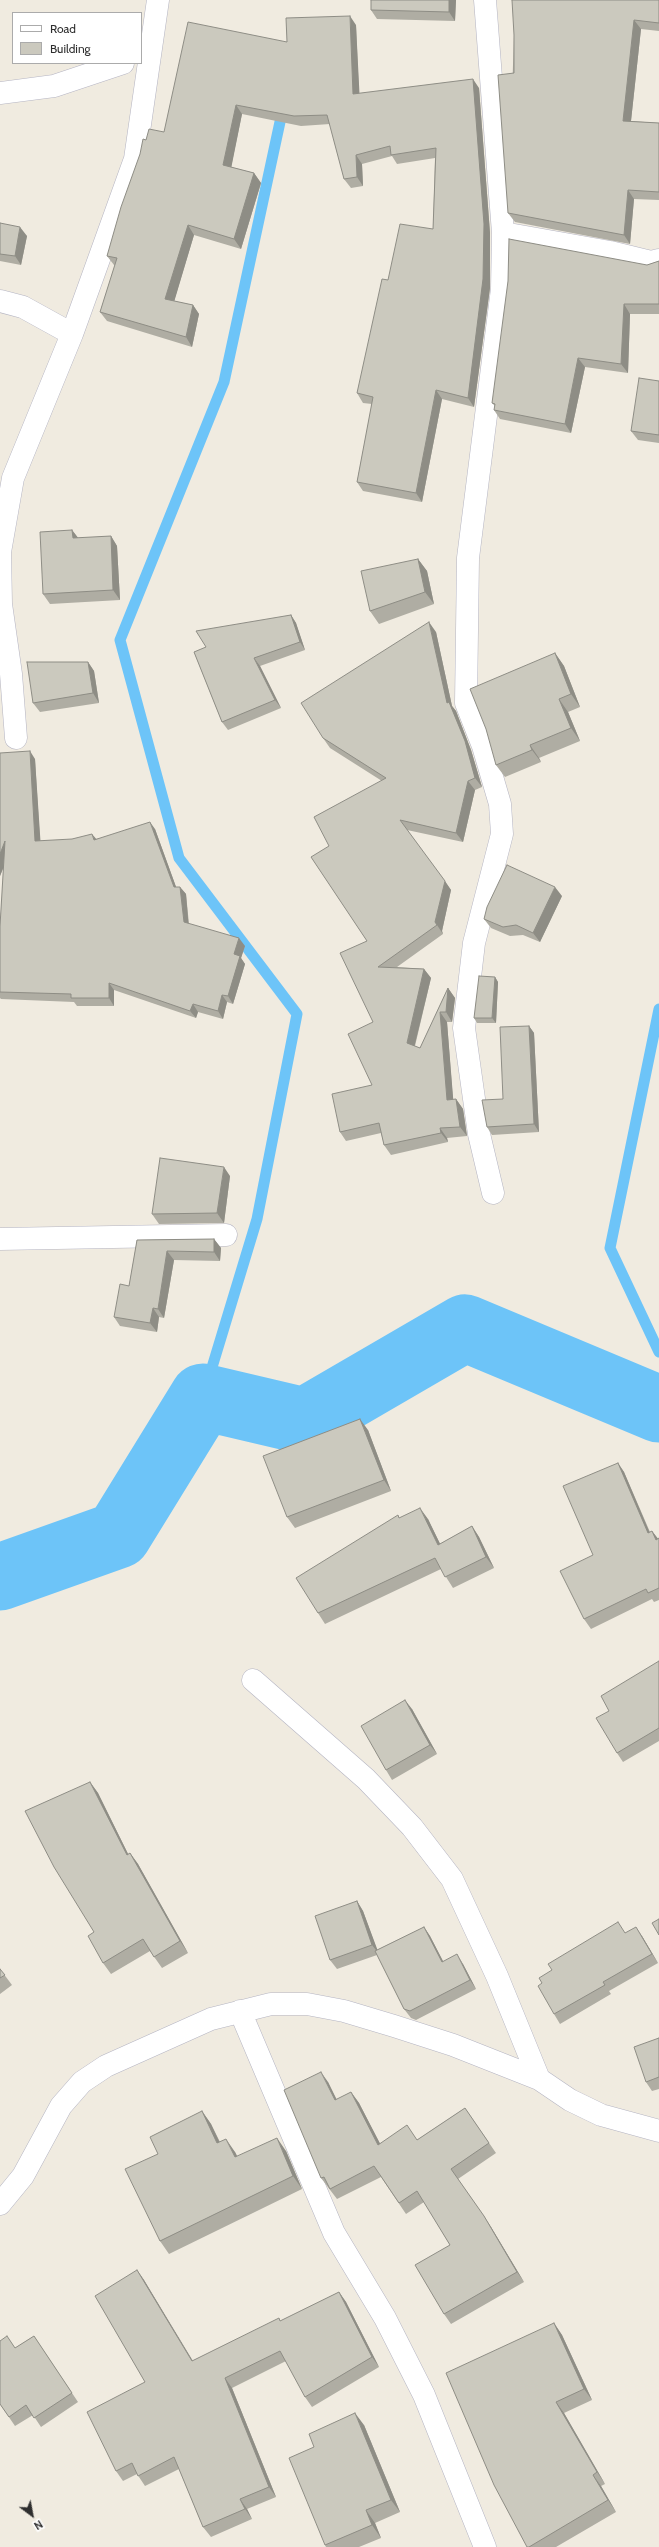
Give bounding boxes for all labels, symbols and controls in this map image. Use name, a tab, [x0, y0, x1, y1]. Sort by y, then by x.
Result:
legend	[12, 12, 142, 64]
text: Road	[50, 21, 76, 36]
text: Building	[50, 41, 91, 56]
north arrow	[12, 2495, 52, 2535]
text: N	[31, 2517, 45, 2533]

